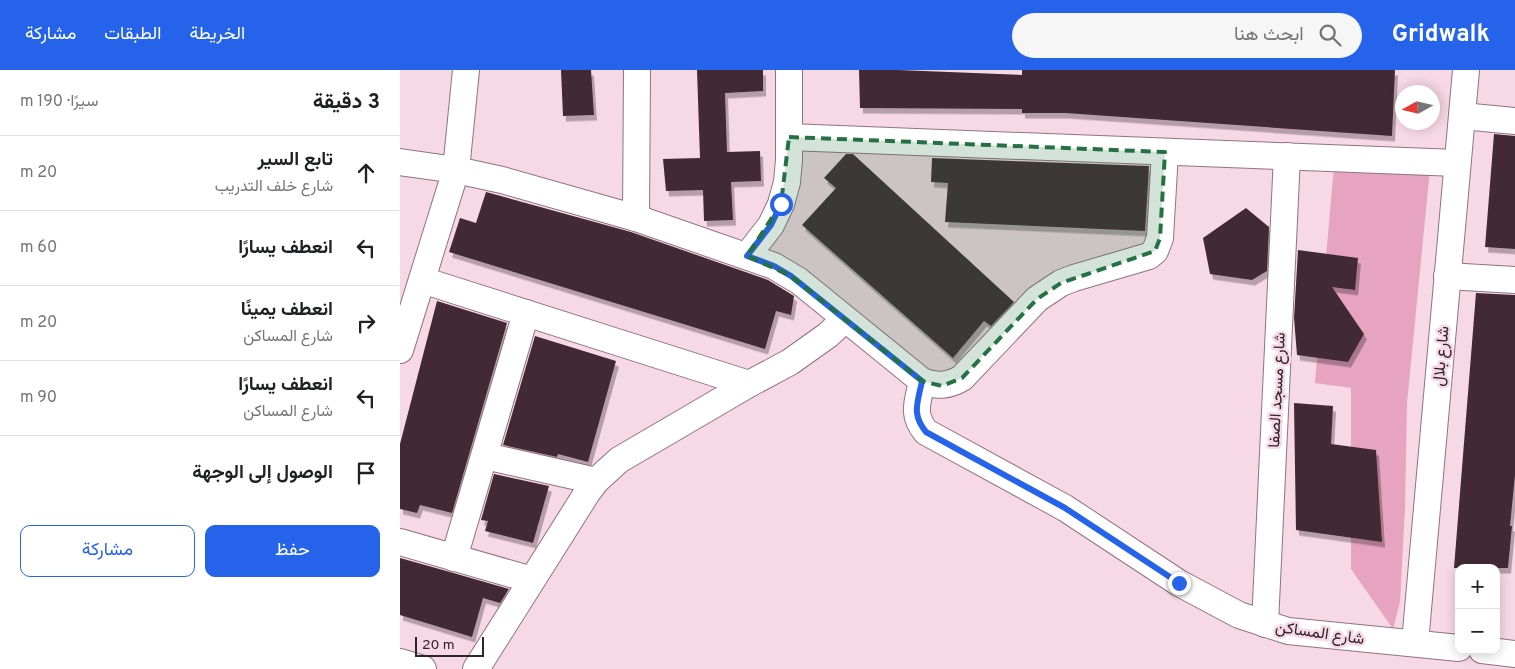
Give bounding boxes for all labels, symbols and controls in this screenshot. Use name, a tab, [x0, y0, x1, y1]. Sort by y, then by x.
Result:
search box	[1012, 13, 1362, 58]
text: Gridwalk	[1392, 20, 1490, 50]
icon: search	[1316, 21, 1344, 49]
text: مشاركة	[25, 23, 76, 46]
text: الطبقات	[104, 23, 161, 46]
text: الخريطة	[189, 23, 245, 46]
text: ابحث هنا	[1234, 23, 1304, 47]
north arrow	[1395, 85, 1440, 130]
text: 3 دقيقة	[313, 89, 380, 116]
text: سيرًا · 190 m	[20, 92, 98, 112]
text: تابع السير	[257, 148, 333, 172]
icon: ahead	[352, 159, 380, 187]
text: 20 m	[20, 163, 57, 183]
text: شارع خلف التدريب	[215, 177, 333, 197]
route start	[770, 193, 793, 216]
icon: left	[352, 234, 380, 262]
text: انعطف يسارًا	[238, 236, 333, 260]
text: 60 m	[20, 238, 57, 258]
text: انعطف يمينًا	[241, 298, 333, 322]
icon: right	[352, 309, 380, 337]
text: 20 m	[20, 313, 57, 333]
street label: شارع بلال	[1429, 325, 1455, 387]
text: شارع المساكن	[243, 327, 333, 347]
street label: شارع مسجد الصفا	[1265, 332, 1291, 448]
text: انعطف يسارًا	[238, 373, 333, 397]
icon: left	[352, 384, 380, 412]
text: 90 m	[20, 388, 57, 408]
text: شارع المساكن	[243, 402, 333, 422]
icon: arrive	[352, 459, 380, 487]
text: الوصول إلى الوجهة	[192, 461, 333, 485]
button: مشاركة	[20, 525, 195, 577]
button: حفظ	[205, 525, 380, 577]
map controls	[1455, 564, 1500, 654]
button: +	[1455, 564, 1500, 609]
route end	[1168, 572, 1191, 595]
button: −	[1455, 609, 1500, 654]
street label: شارع المساكن	[1274, 618, 1366, 650]
scale bar	[415, 634, 484, 657]
text: 20 m	[422, 637, 455, 654]

